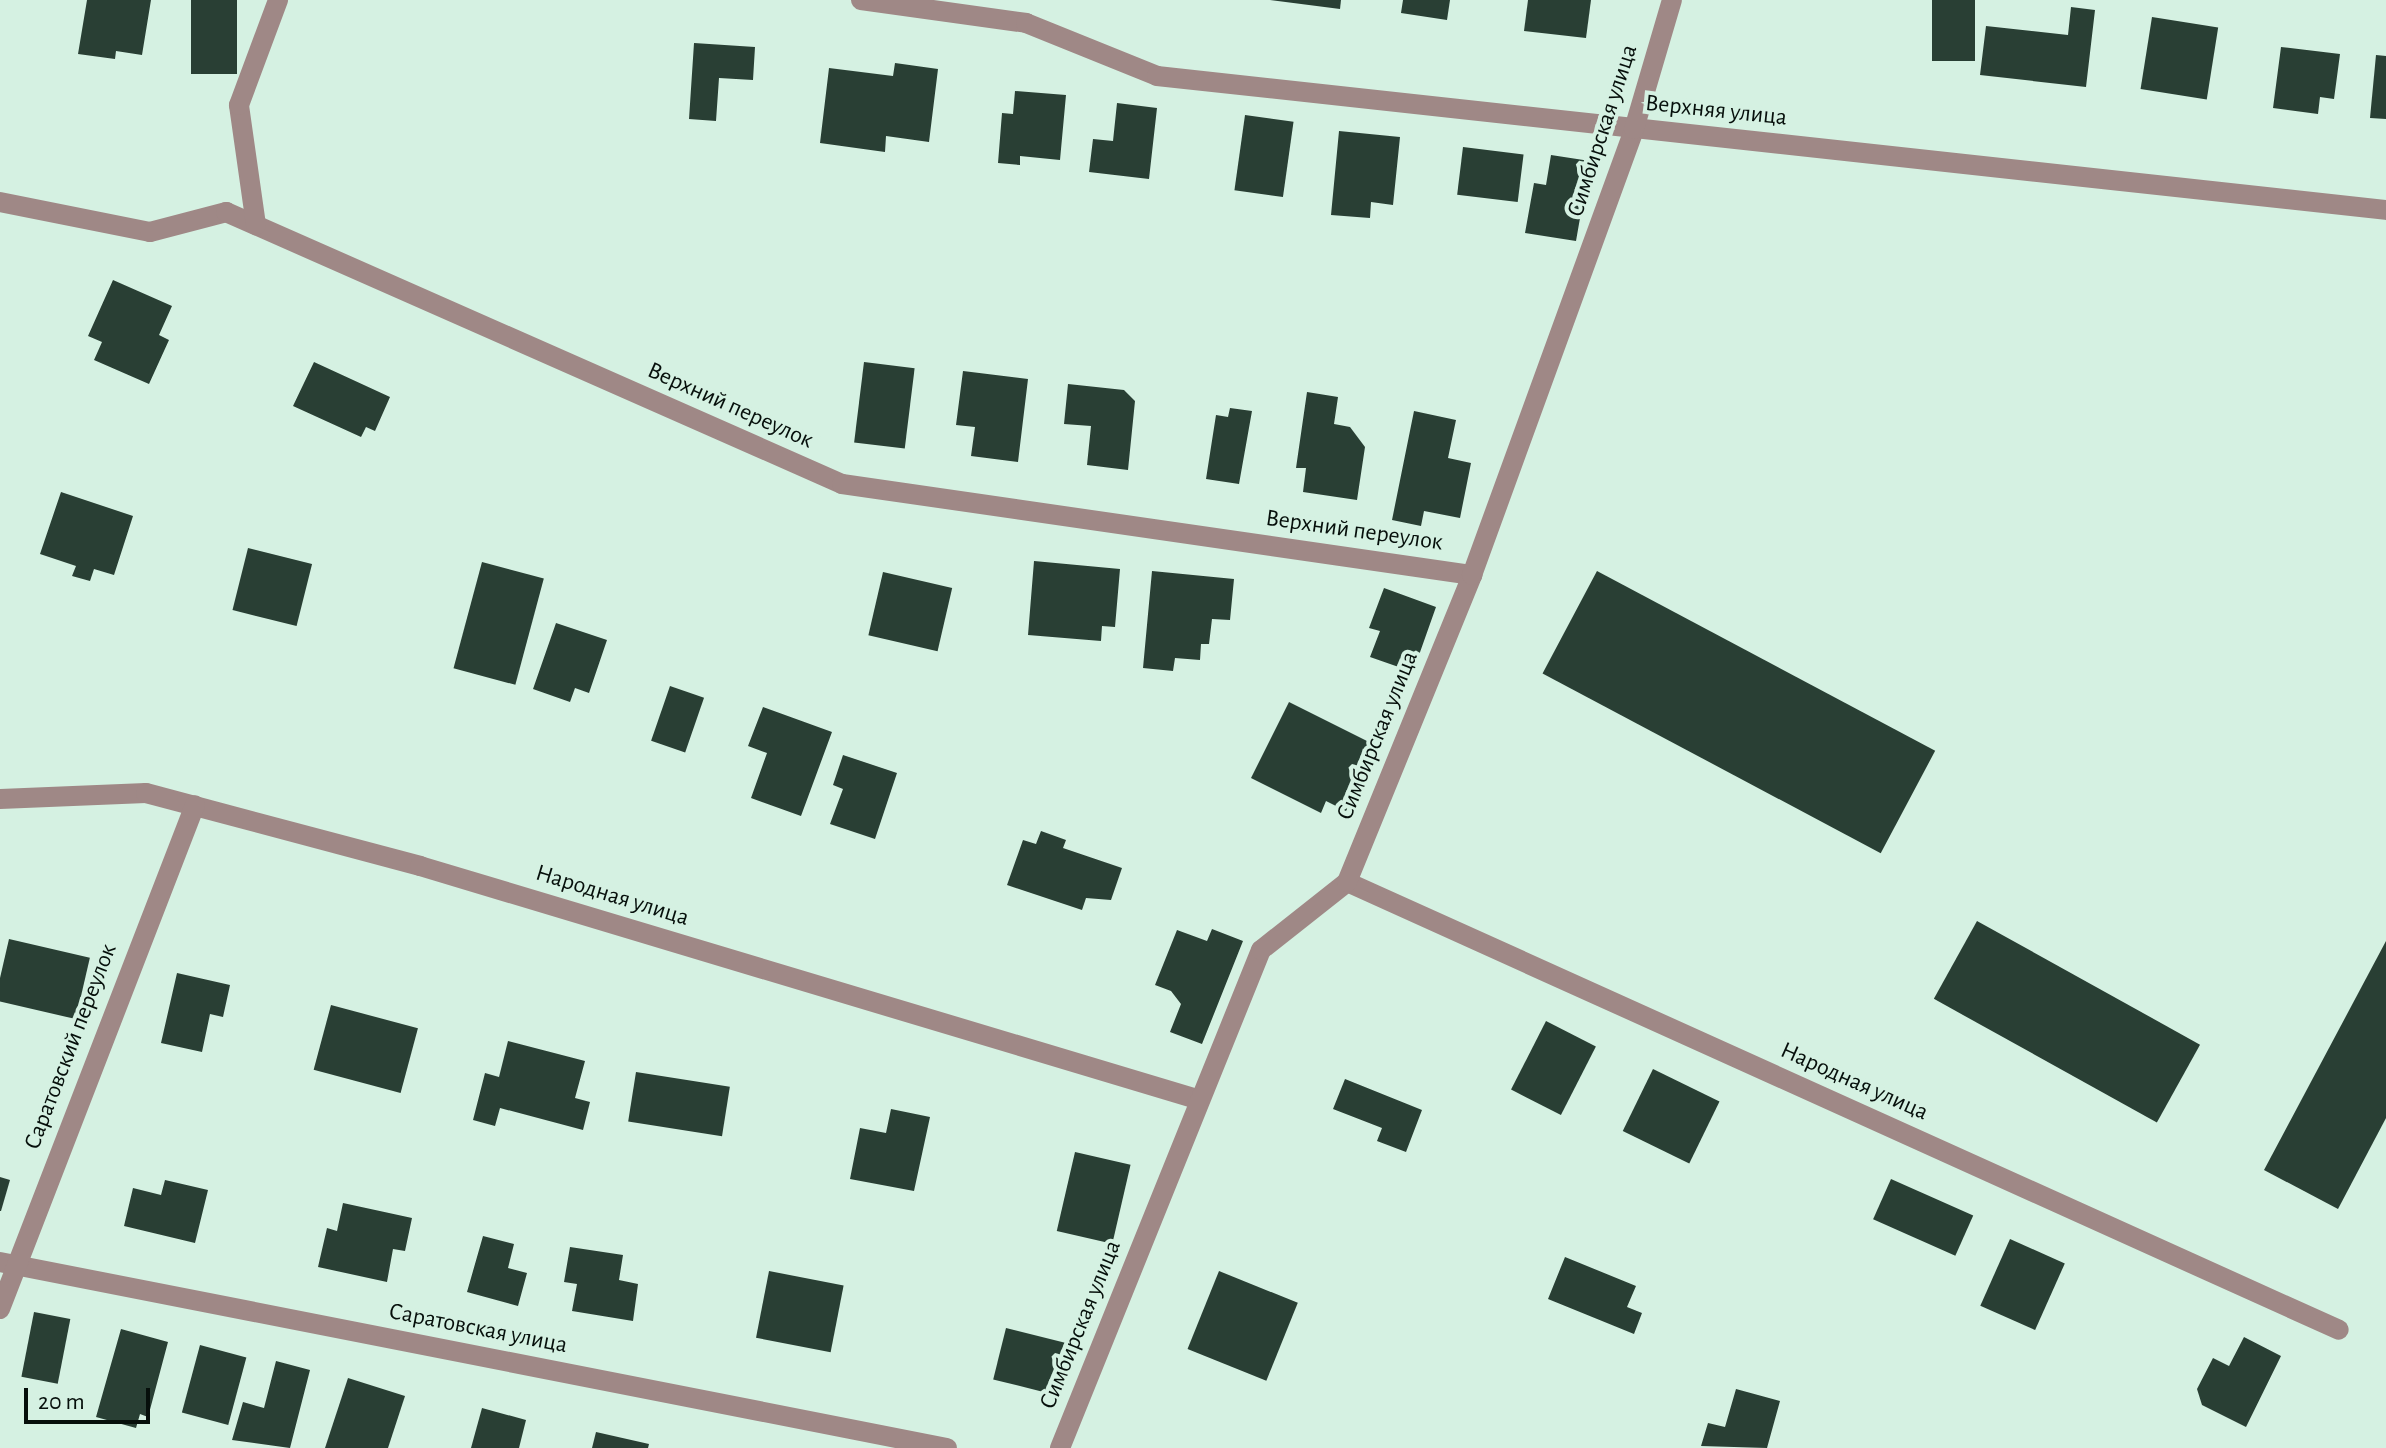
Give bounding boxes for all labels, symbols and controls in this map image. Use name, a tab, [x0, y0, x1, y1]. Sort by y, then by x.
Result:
street label: Симбирская улица	[1562, 41, 1644, 221]
street label: Верхняя улица	[1644, 89, 1788, 133]
street label: Верхний переулок	[643, 357, 817, 455]
street label: Верхний переулок	[1264, 504, 1444, 558]
street label: Симбирская улица	[1331, 647, 1425, 825]
street label: Народная улица	[532, 859, 692, 933]
street label: Саратовский переулок	[19, 940, 123, 1154]
street label: Народная улица	[1776, 1037, 1932, 1127]
street label: Симбирская улица	[1034, 1236, 1128, 1414]
street label: Саратовская улица	[386, 1298, 570, 1360]
scale bar	[28, 1372, 154, 1422]
text: 20 m	[38, 1390, 85, 1414]

